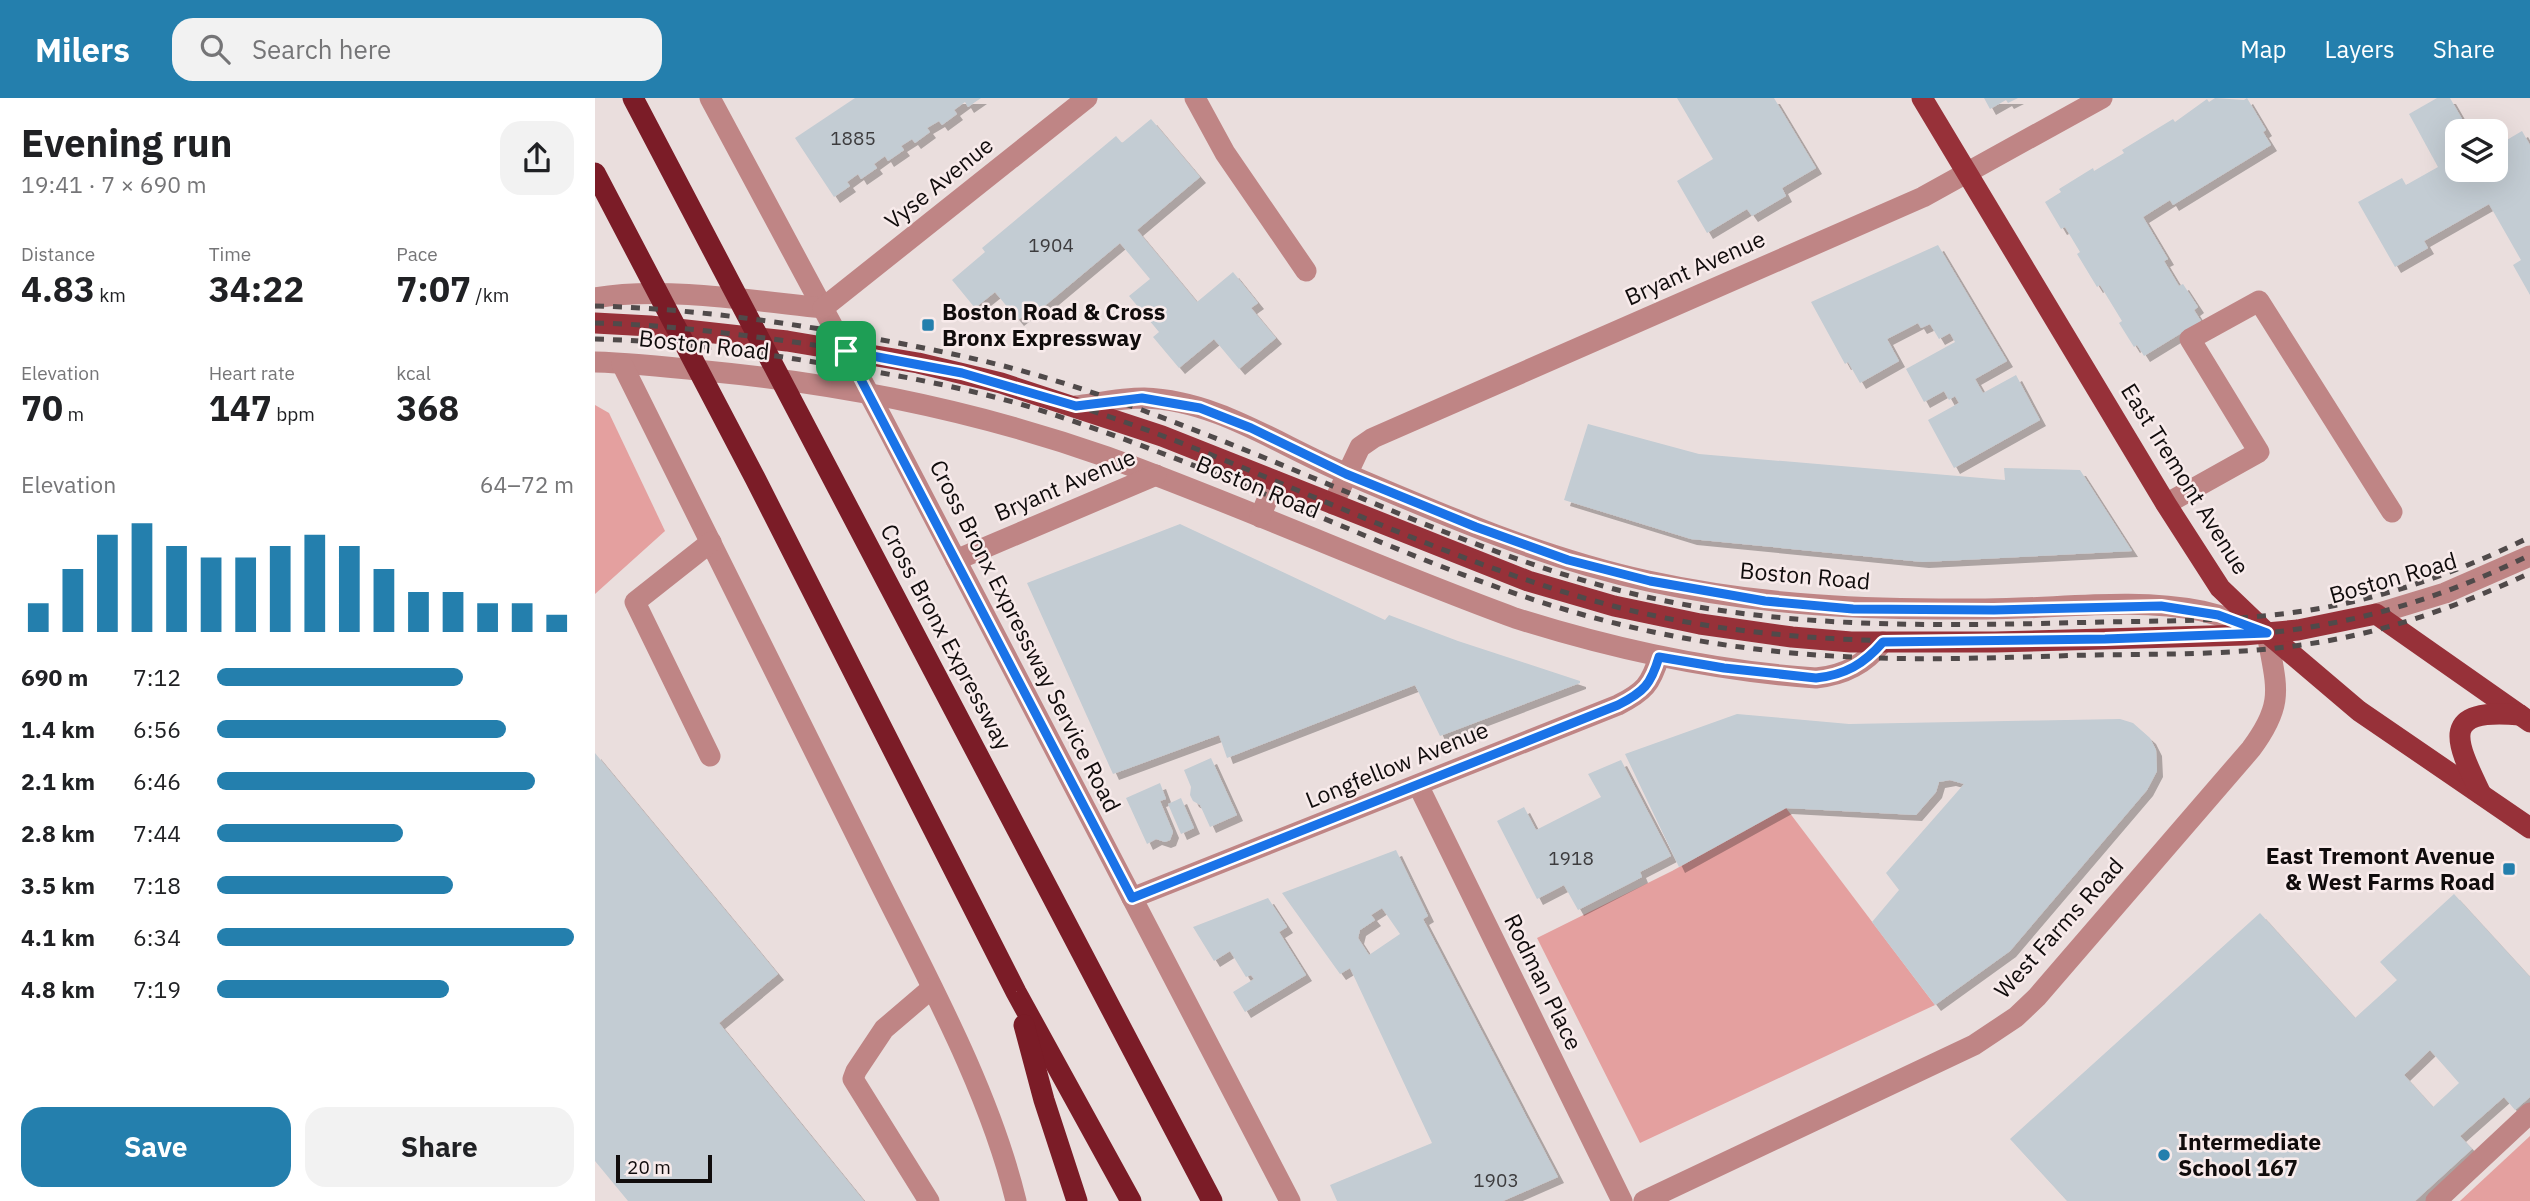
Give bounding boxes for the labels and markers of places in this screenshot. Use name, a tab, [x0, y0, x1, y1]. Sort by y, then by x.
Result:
place label: Boston Road & Cross Bronx Expressway	[942, 296, 1165, 352]
marker: Boston Road & Cross Bronx Expressway	[920, 317, 936, 333]
pin	[816, 321, 876, 381]
place label: East Tremont Avenue & West Farms Road	[2266, 840, 2495, 896]
marker: East Tremont Avenue & West Farms Road	[2501, 861, 2517, 877]
place label: Intermediate School 167	[2178, 1126, 2321, 1182]
marker: Intermediate School 167	[2156, 1147, 2172, 1163]

